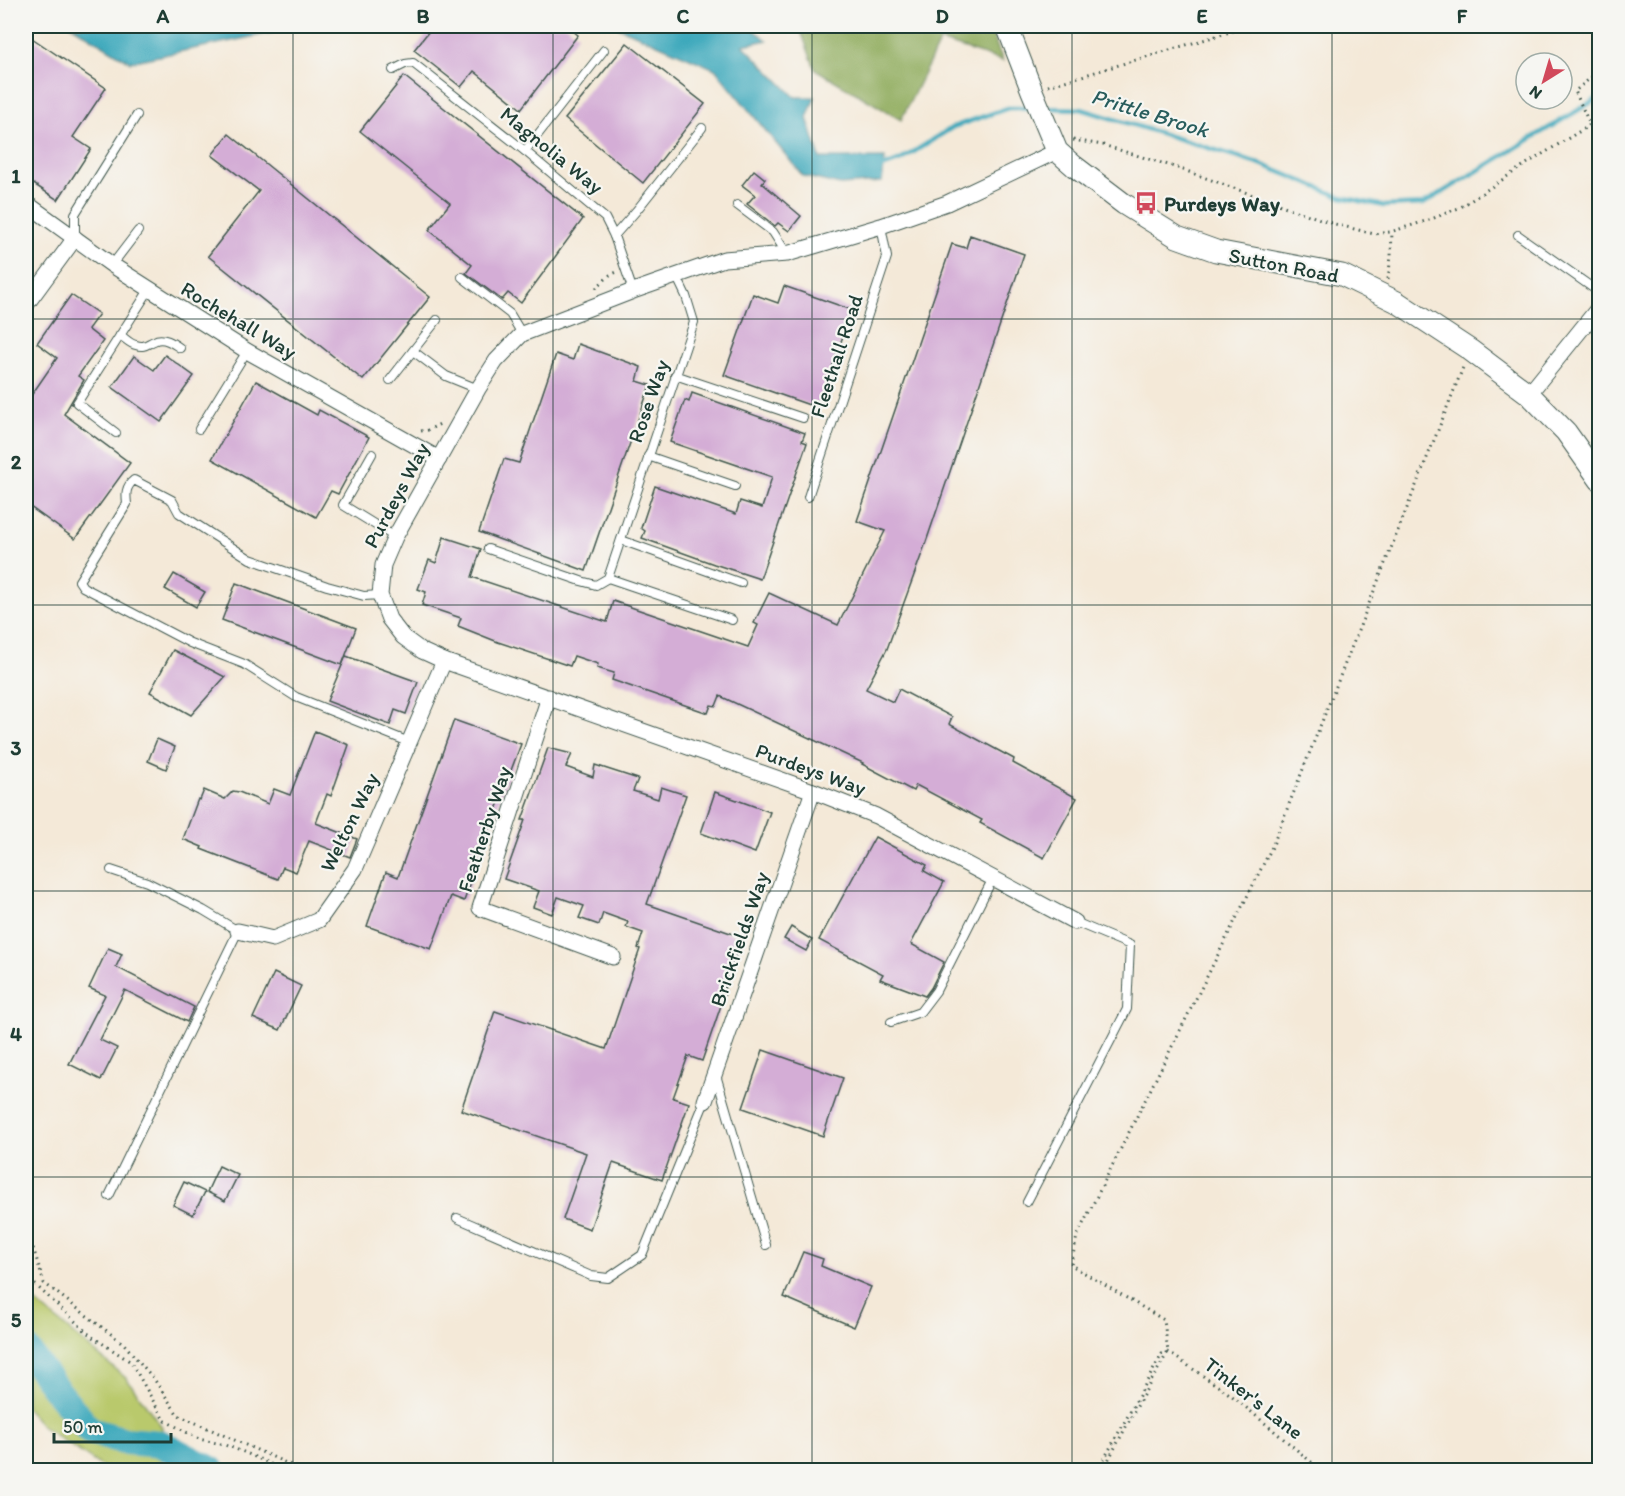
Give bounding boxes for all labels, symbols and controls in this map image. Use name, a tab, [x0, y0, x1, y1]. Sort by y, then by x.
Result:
text: A	[156, 4, 170, 28]
text: B	[417, 4, 430, 28]
text: C	[677, 4, 690, 28]
text: D	[935, 4, 949, 28]
text: E	[1196, 4, 1208, 28]
text: F	[1457, 4, 1468, 28]
north arrow	[1514, 51, 1574, 111]
water label: Prittle Brook	[1088, 82, 1213, 144]
text: N	[1525, 82, 1545, 103]
street label: Magnolia Way	[495, 101, 609, 199]
text: 1	[11, 164, 21, 188]
bus stop icon: Purdeys Way	[1133, 190, 1159, 216]
place label: Purdeys Way	[1164, 191, 1280, 217]
street label: Sutton Road	[1227, 242, 1341, 288]
street label: Rochehall Way	[177, 276, 301, 364]
street label: Fleethall Road	[804, 291, 868, 421]
street label: Rose Way	[622, 356, 674, 446]
street label: Purdeys Way	[358, 438, 434, 552]
text: 2	[11, 450, 22, 474]
text: 3	[11, 736, 22, 760]
street label: Purdeys Way	[752, 737, 870, 801]
street label: Featherby Way	[452, 763, 516, 895]
street label: Welton Way	[314, 768, 384, 876]
street label: Brickfields Way	[704, 868, 774, 1010]
text: 4	[10, 1022, 22, 1046]
text: 5	[11, 1308, 22, 1332]
street label: Tinker's Lane	[1200, 1352, 1308, 1444]
scale bar	[54, 1406, 171, 1444]
text: 50 m	[63, 1416, 103, 1438]

